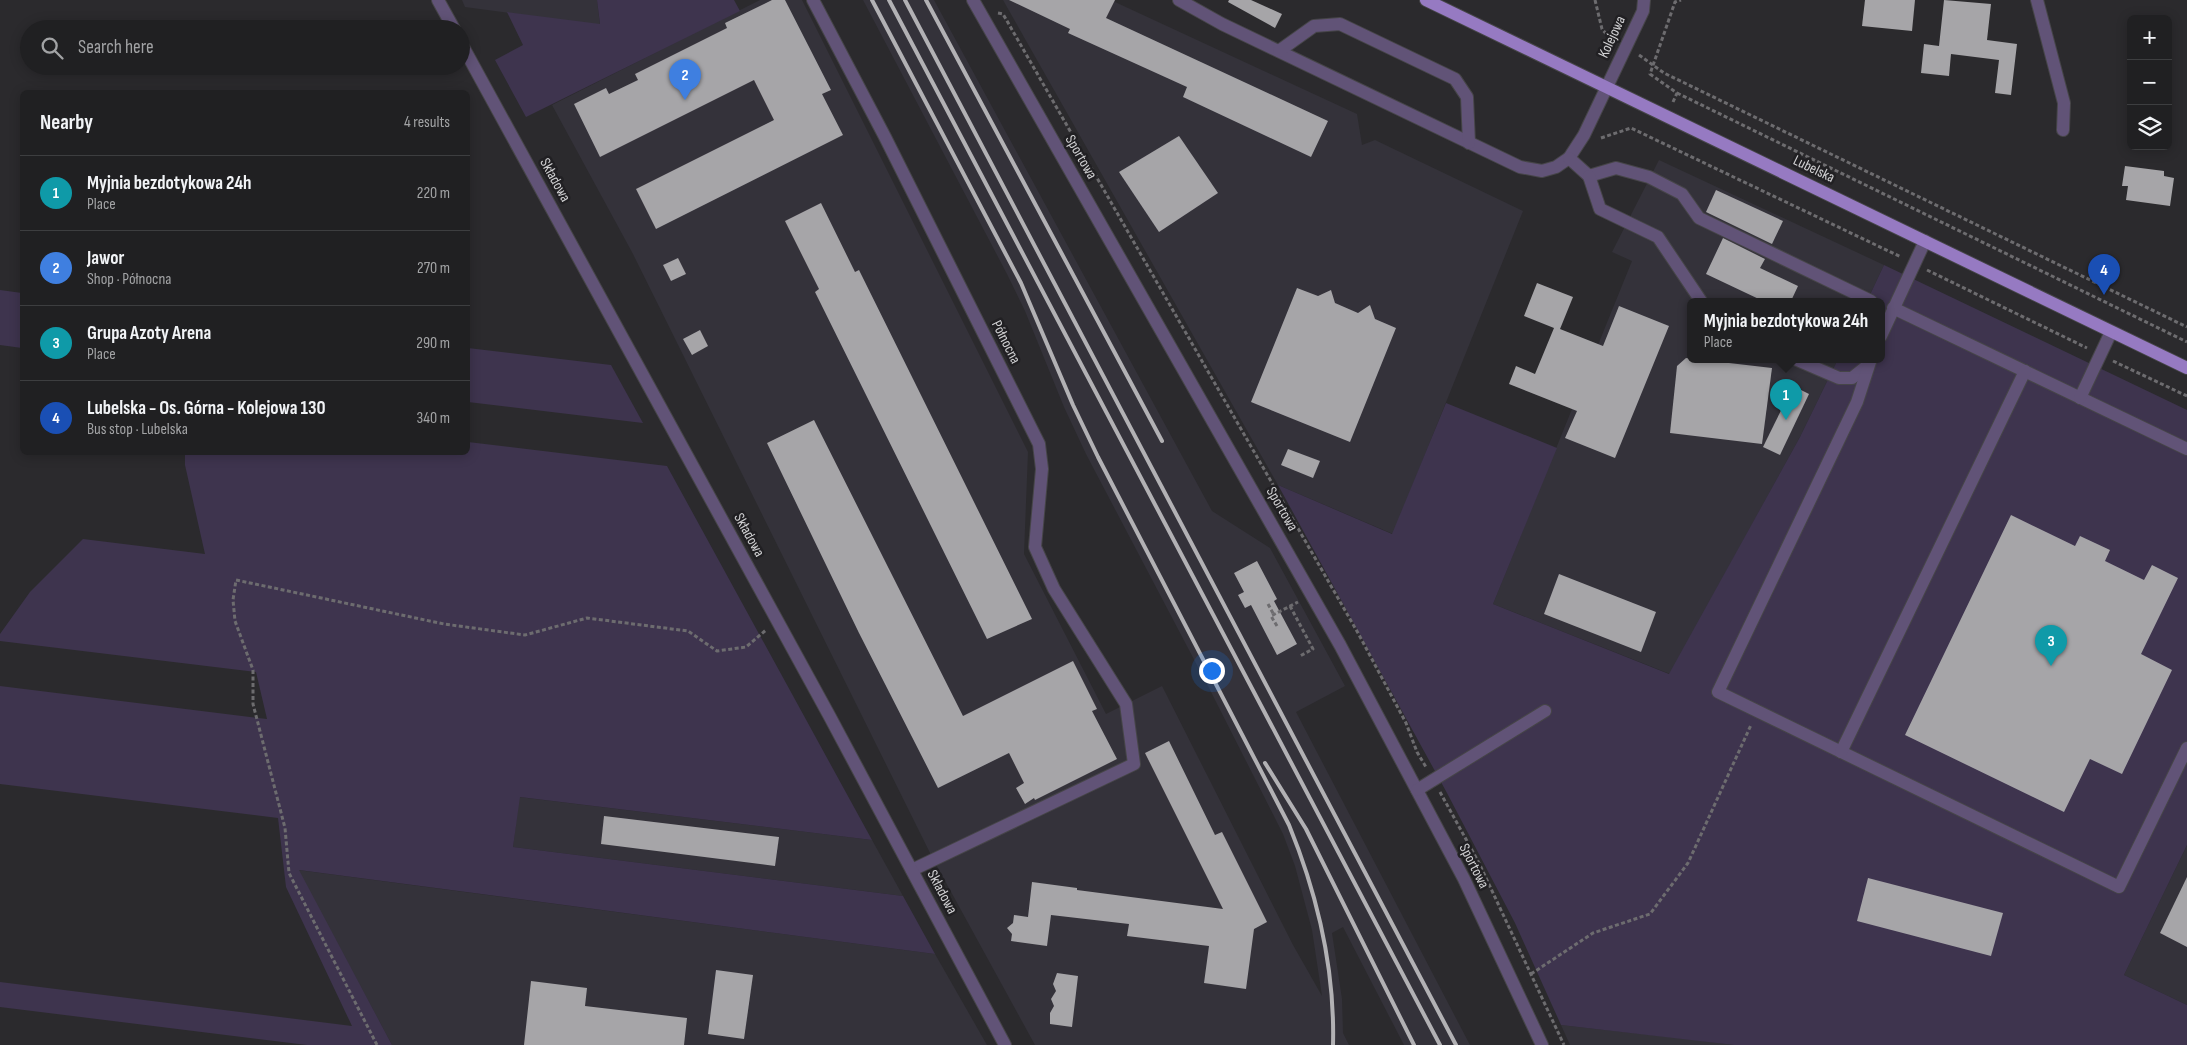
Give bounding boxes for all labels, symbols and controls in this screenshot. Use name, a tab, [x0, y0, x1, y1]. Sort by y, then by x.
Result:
street label: Kolejowa	[1594, 13, 1630, 61]
map controls	[2127, 15, 2172, 150]
button: +	[2127, 15, 2172, 60]
search box	[20, 20, 470, 75]
icon: search	[38, 34, 66, 62]
text: Search here	[78, 36, 154, 59]
pin: 2	[669, 59, 701, 100]
button: −	[2127, 60, 2172, 105]
button: layers	[2127, 105, 2172, 150]
text: Nearby	[40, 110, 93, 135]
text: 4 results	[404, 113, 450, 132]
street label: Sportowa	[1061, 131, 1101, 183]
street label: Lubelska	[1790, 151, 1838, 187]
street label: Składowa	[535, 155, 575, 205]
text: Myjnia bezdotykowa 24h	[87, 172, 251, 195]
text: 1	[53, 184, 59, 203]
text: 220 m	[417, 184, 450, 203]
text: Place	[87, 195, 116, 214]
text: Jawor	[87, 247, 124, 270]
pin: 4	[2088, 254, 2120, 295]
text: 2	[52, 259, 60, 278]
text: 270 m	[417, 259, 450, 278]
text: Shop · Północna	[87, 270, 171, 289]
popup	[1687, 298, 1885, 363]
text: Myjnia bezdotykowa 24h	[1704, 310, 1868, 333]
street label: Północna	[987, 317, 1025, 367]
text: Grupa Azoty Arena	[87, 322, 211, 345]
text: Place	[1704, 333, 1732, 352]
text: 3	[52, 334, 60, 353]
text: 290 m	[416, 334, 450, 353]
text: Place	[87, 345, 116, 364]
pin: 1	[1770, 379, 1802, 420]
text: Lubelska - Os. Górna - Kolejowa 130	[87, 397, 326, 420]
text: 4	[52, 409, 60, 428]
text: 340 m	[417, 409, 450, 428]
text: Bus stop · Lubelska	[87, 420, 188, 439]
street label: Sportowa	[1262, 483, 1302, 535]
street label: Składowa	[729, 510, 769, 560]
pin: 3	[2035, 625, 2067, 666]
your location	[1199, 658, 1225, 684]
street label: Sportowa	[1455, 840, 1493, 892]
street label: Składowa	[923, 867, 962, 917]

